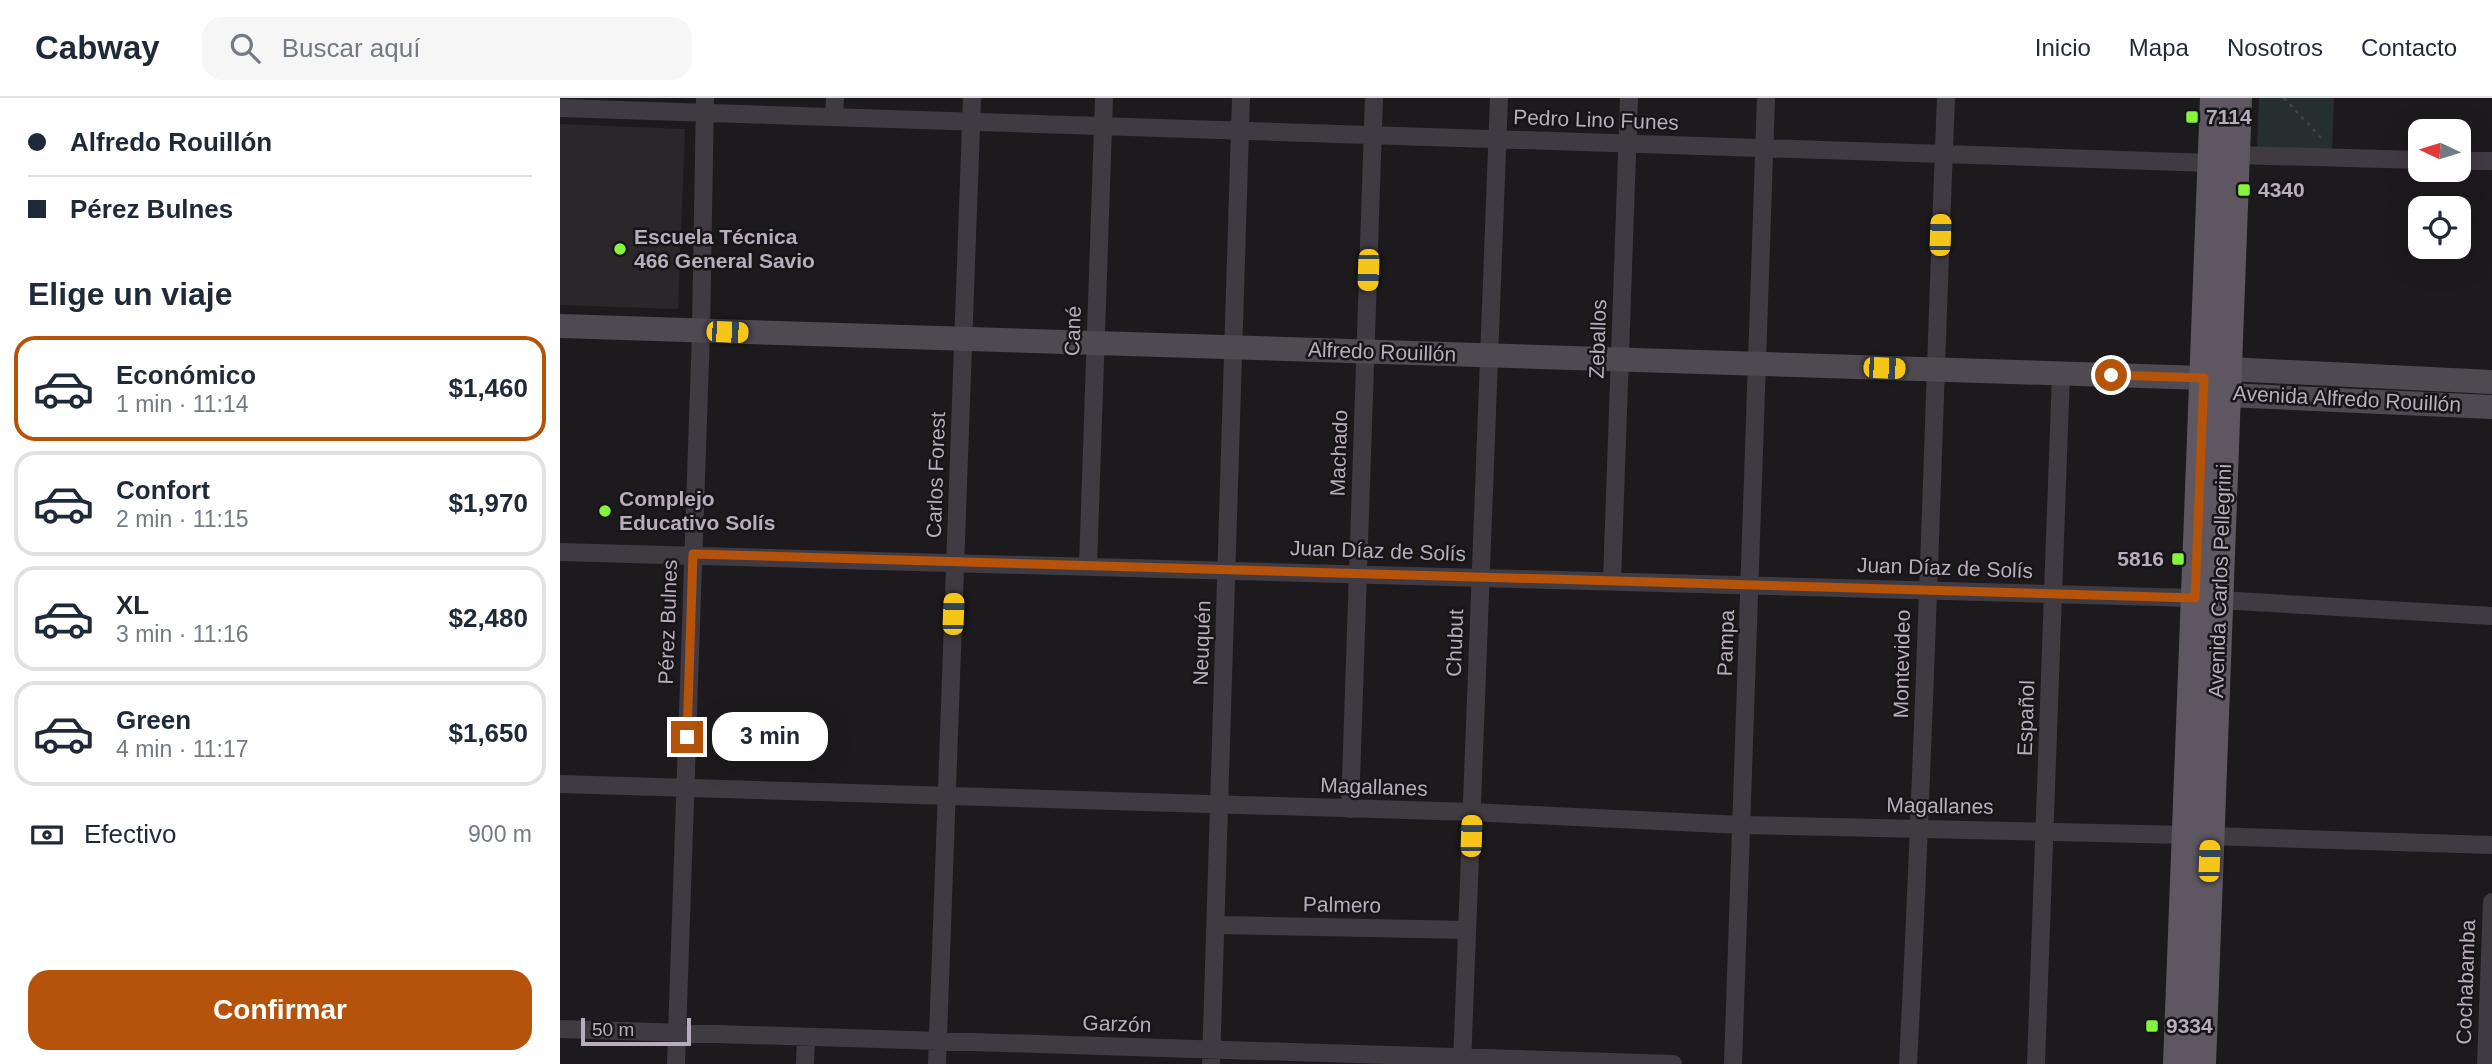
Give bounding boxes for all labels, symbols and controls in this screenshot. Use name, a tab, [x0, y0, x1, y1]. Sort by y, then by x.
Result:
search box	[202, 17, 692, 80]
text: Cabway	[35, 29, 160, 66]
icon: search	[226, 29, 264, 67]
text: Buscar aquí	[282, 33, 420, 63]
text: Inicio	[2035, 34, 2091, 61]
text: Mapa	[2129, 34, 2189, 61]
text: Nosotros	[2227, 34, 2323, 61]
text: Contacto	[2361, 34, 2457, 61]
street label: Pedro Lino Funes	[1513, 105, 1679, 134]
place label: 7114	[2206, 105, 2252, 128]
marker: 7114	[2184, 109, 2200, 125]
north arrow	[2408, 119, 2471, 182]
map controls	[2408, 119, 2471, 259]
text: Alfredo Rouillón	[70, 127, 272, 157]
place label: 4340	[2258, 178, 2305, 201]
marker: 4340	[2236, 182, 2252, 198]
text: Pérez Bulnes	[70, 194, 233, 224]
button: locate	[2408, 196, 2471, 259]
car	[1929, 214, 1952, 256]
place label: Escuela Técnica 466 General Savio	[634, 225, 815, 272]
marker: Escuela Técnica 466 General Savio	[612, 241, 628, 257]
car	[1357, 249, 1380, 291]
text: Elige un viaje	[28, 276, 233, 312]
street label: Zeballos	[1585, 299, 1610, 379]
street label: Cané	[1060, 305, 1085, 356]
car	[706, 321, 749, 343]
street label: Alfredo Rouillón	[1308, 337, 1457, 366]
icon: car	[32, 357, 95, 420]
car	[1863, 357, 1906, 379]
route start	[2095, 359, 2127, 391]
text: Económico	[116, 360, 256, 390]
text: $1,460	[448, 373, 528, 403]
street label: Avenida Alfredo Rouillón	[2232, 381, 2462, 416]
text: 1 min · 11:14	[116, 391, 249, 417]
street label: Machado	[1325, 409, 1352, 497]
street label: Carlos Forest	[922, 411, 949, 538]
street label: Avenida Carlos Pellegrini	[2204, 464, 2235, 698]
icon: car	[32, 472, 95, 535]
text: Confort	[116, 475, 210, 505]
place label: Complejo Educativo Solís	[619, 487, 775, 534]
text: $1,970	[448, 488, 528, 518]
marker: Complejo Educativo Solís	[597, 503, 613, 519]
text: 2 min · 11:15	[116, 506, 249, 532]
street label: Juan Díaz de Solís	[1290, 536, 1466, 565]
place label: 5816	[2117, 547, 2164, 570]
marker: 5816	[2170, 551, 2186, 567]
street label: Juan Díaz de Solís	[1857, 553, 2033, 582]
street label: Pérez Bulnes	[654, 559, 681, 685]
icon: car	[32, 587, 95, 650]
text: XL	[116, 590, 149, 620]
car	[942, 593, 965, 635]
street label: Neuquén	[1189, 600, 1214, 686]
text: $2,480	[448, 603, 528, 633]
street label: Chubut	[1442, 609, 1467, 677]
street label: Pampa	[1713, 609, 1738, 677]
street label: Montevideo	[1889, 610, 1914, 718]
text: 3 min · 11:16	[116, 621, 249, 647]
street label: Español	[2013, 680, 2038, 756]
icon: car	[32, 702, 95, 765]
text: Green	[116, 705, 191, 735]
callout: 3 min	[712, 712, 827, 762]
text: $1,650	[448, 718, 528, 748]
route end	[671, 721, 703, 753]
text: 3 min	[740, 723, 800, 749]
text: 4 min · 11:17	[116, 736, 249, 762]
street label: Magallanes	[1320, 773, 1428, 800]
street label: Magallanes	[1886, 793, 1994, 818]
car	[1460, 815, 1483, 857]
icon: cash	[28, 816, 66, 854]
text: Efectivo	[84, 819, 177, 849]
text: 900 m	[468, 821, 532, 847]
car	[2198, 840, 2221, 882]
street label: Palmero	[1303, 892, 1381, 917]
street label: Cochabamba	[2452, 919, 2479, 1045]
button: Confirmar	[28, 970, 532, 1050]
street label: Garzón	[1082, 1011, 1152, 1036]
place label: 9334	[2166, 1014, 2213, 1037]
scale bar	[581, 1015, 691, 1047]
marker: 9334	[2144, 1018, 2160, 1034]
text: 50 m	[592, 1019, 634, 1040]

